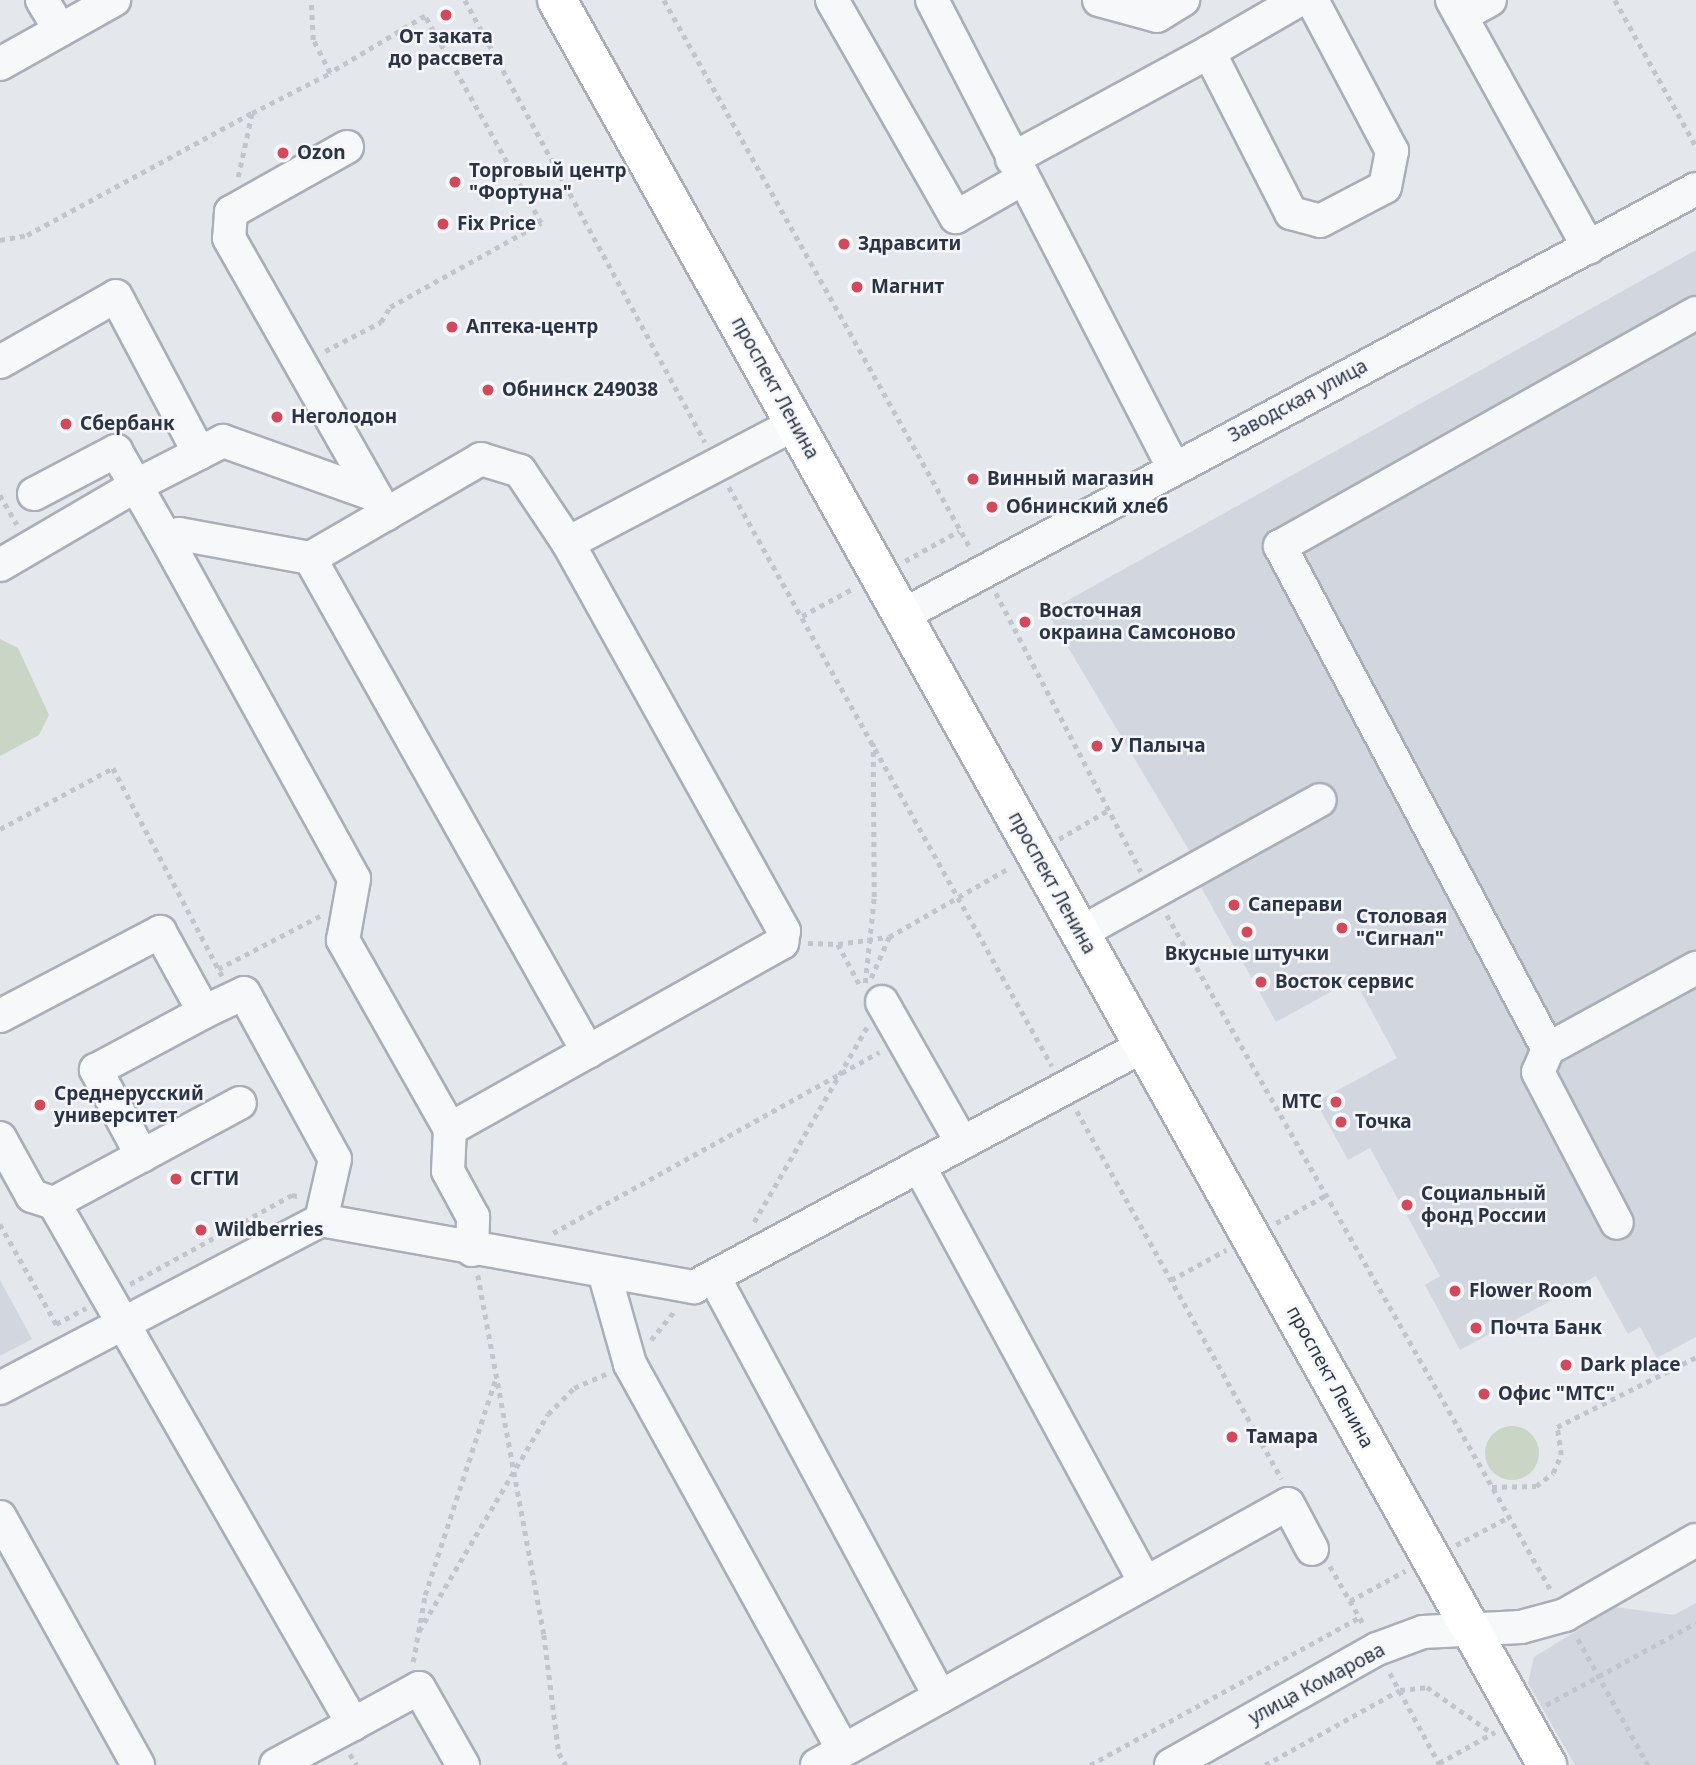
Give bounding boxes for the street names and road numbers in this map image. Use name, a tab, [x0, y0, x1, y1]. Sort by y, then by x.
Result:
street label: проспект Ленина	[726, 313, 824, 463]
street label: Заводская улица	[1225, 355, 1371, 447]
street label: проспект Ленина	[1003, 808, 1101, 958]
street label: проспект Ленина	[1281, 1302, 1379, 1452]
street label: улица Комарова	[1245, 1639, 1389, 1729]

